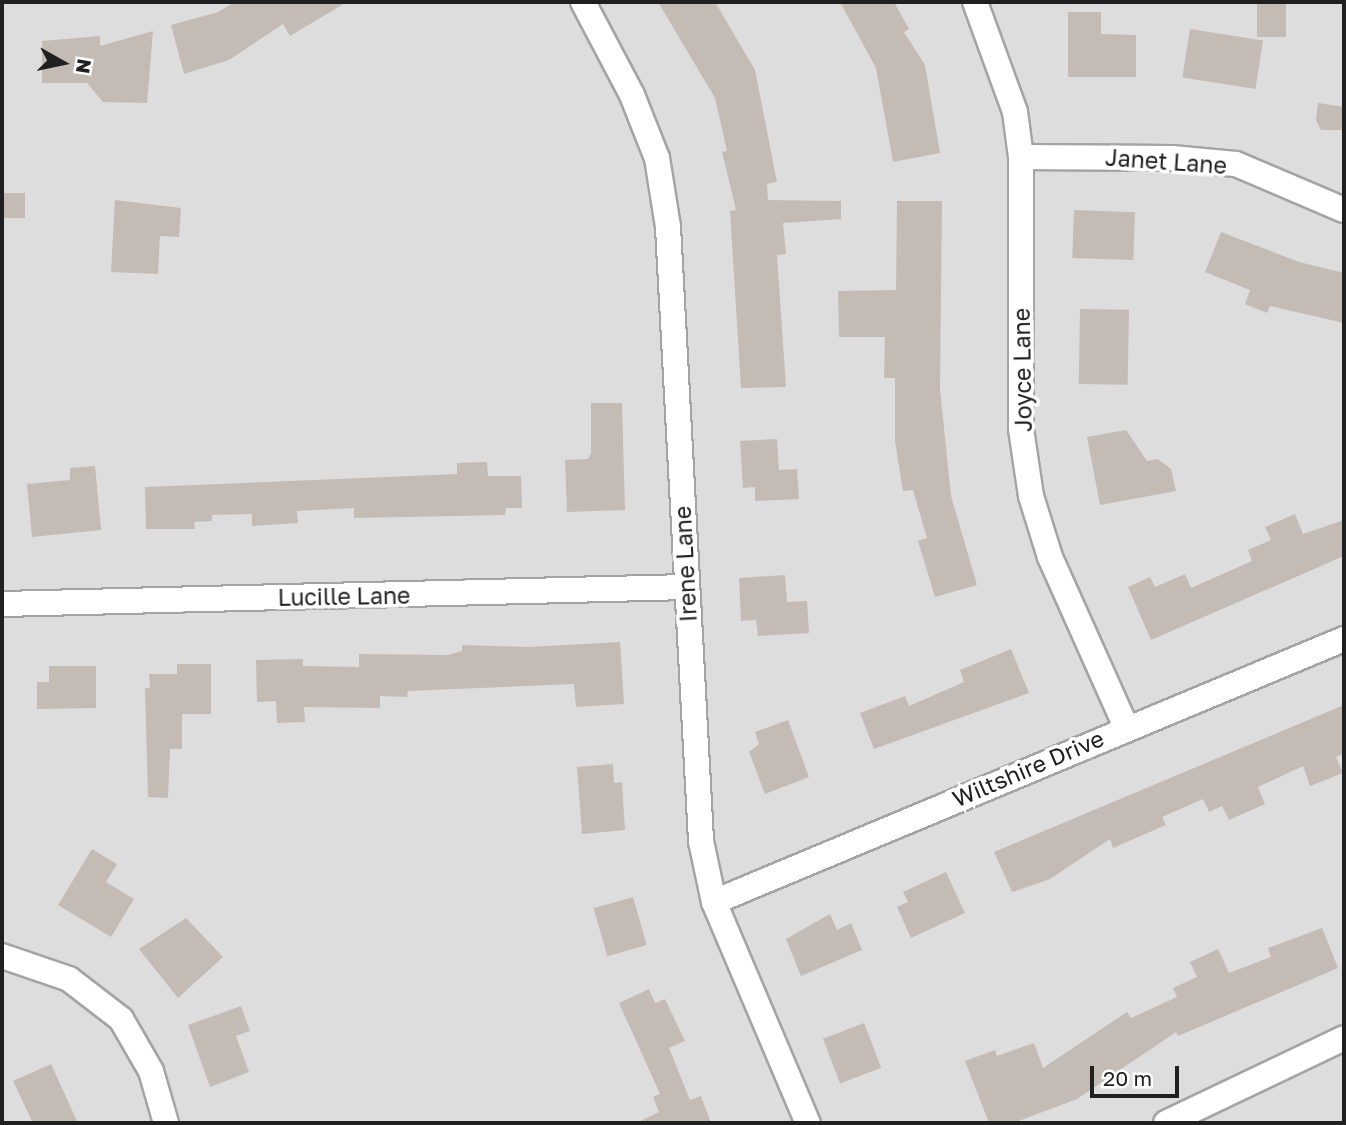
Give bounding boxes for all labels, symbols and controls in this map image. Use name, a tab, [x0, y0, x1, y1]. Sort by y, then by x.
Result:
north arrow	[28, 28, 98, 98]
text: N	[72, 57, 97, 75]
street label: Janet Lane	[1104, 143, 1228, 179]
street label: Joyce Lane	[1007, 308, 1037, 432]
street label: Irene Lane	[668, 505, 702, 623]
street label: Lucille Lane	[277, 581, 411, 611]
street label: Wiltshire Drive	[948, 724, 1108, 812]
scale bar	[1094, 1052, 1183, 1096]
text: 20 m	[1103, 1065, 1152, 1091]

